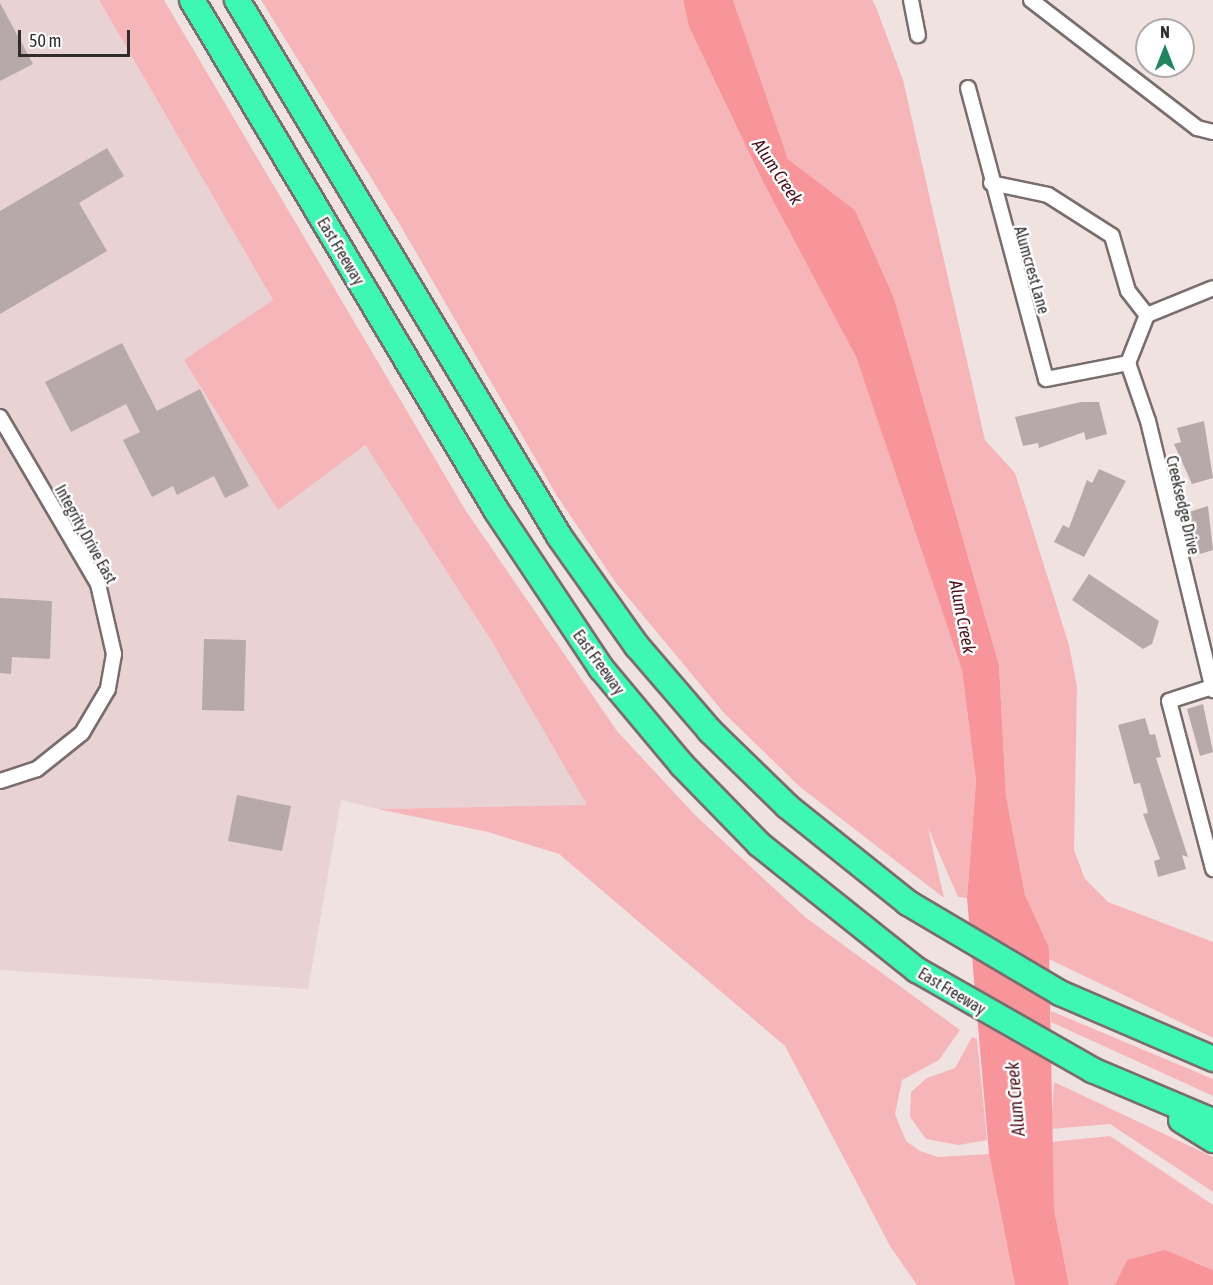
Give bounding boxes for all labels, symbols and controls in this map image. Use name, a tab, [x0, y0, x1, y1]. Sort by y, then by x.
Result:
scale bar	[21, 18, 134, 56]
north arrow	[1135, 18, 1195, 78]
text: N	[1160, 23, 1170, 41]
text: 50 m	[29, 30, 61, 51]
water label: Alum Creek	[747, 135, 807, 209]
street label: East Freeway	[313, 214, 369, 288]
street label: Alumcrest Lane	[1010, 224, 1054, 316]
street label: Creeksedge Drive	[1162, 454, 1204, 556]
street label: Integrity Drive East	[51, 481, 121, 587]
water label: Alum Creek	[944, 578, 980, 656]
street label: East Freeway	[569, 626, 629, 698]
street label: East Freeway	[915, 963, 989, 1019]
water label: Alum Creek	[1002, 1061, 1030, 1137]

